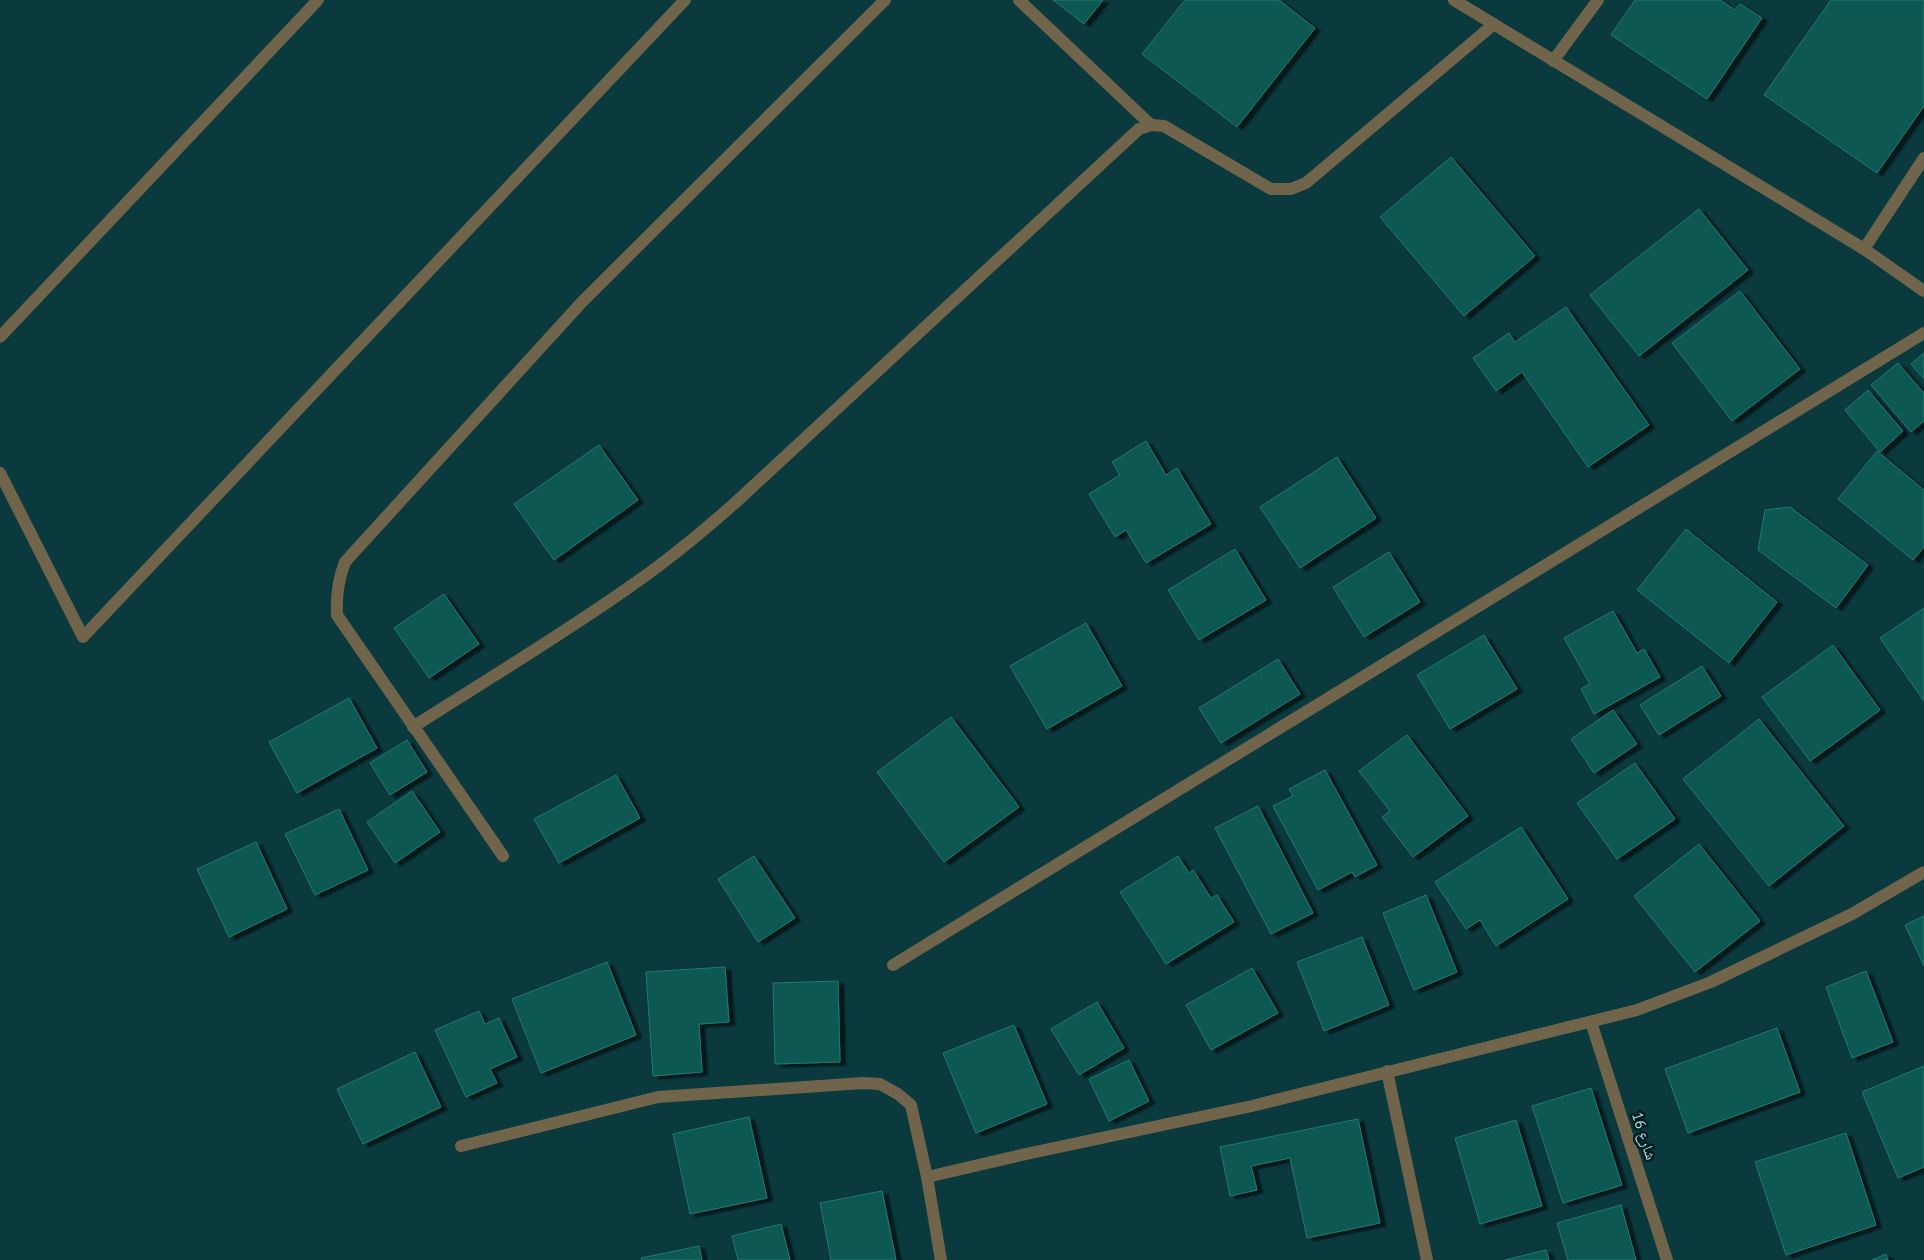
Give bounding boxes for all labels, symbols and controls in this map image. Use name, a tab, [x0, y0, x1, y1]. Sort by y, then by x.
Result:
street label: شارع 16	[1627, 1110, 1661, 1162]

